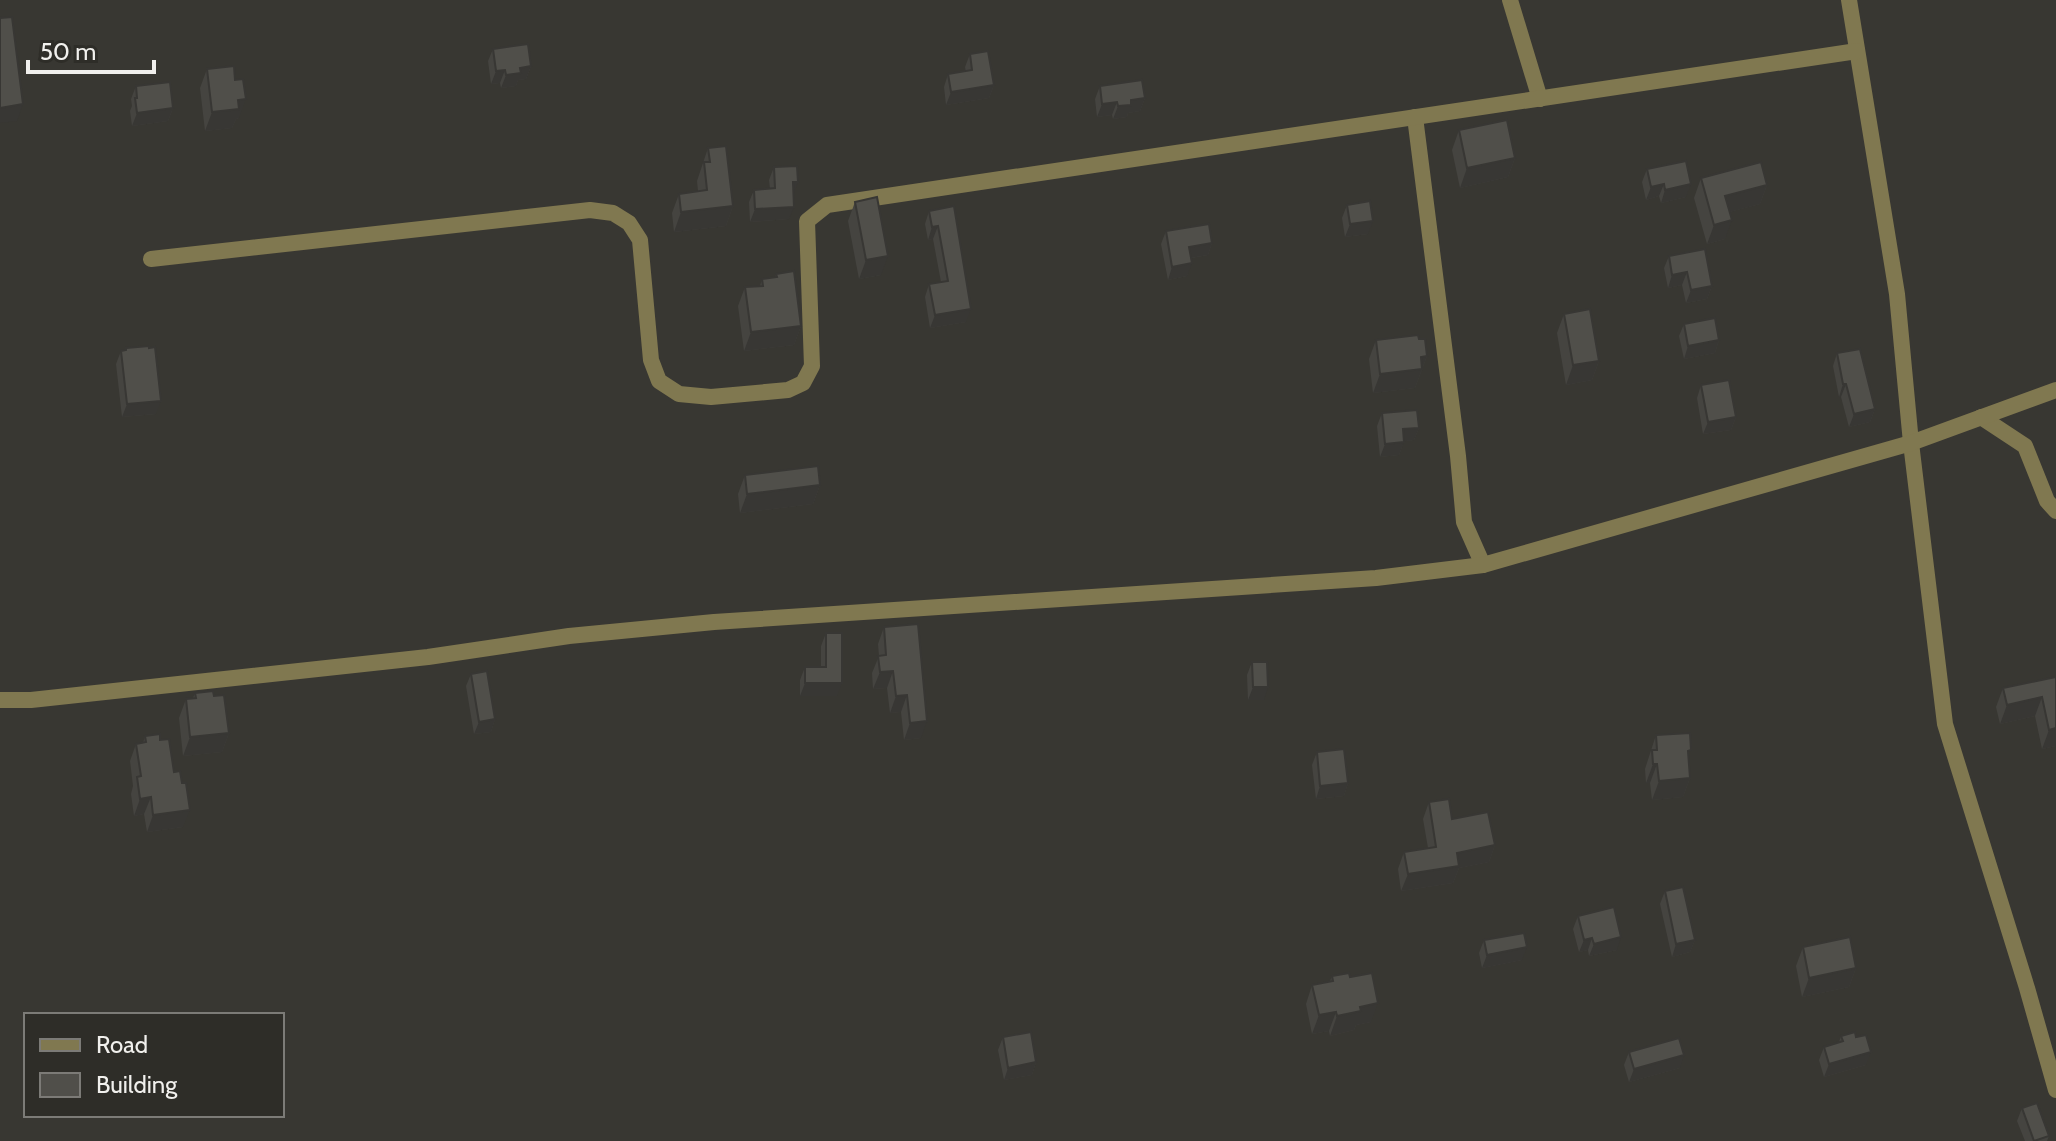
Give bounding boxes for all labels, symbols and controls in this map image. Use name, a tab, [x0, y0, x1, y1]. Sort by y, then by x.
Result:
scale bar	[28, 24, 154, 74]
text: 50 m	[40, 37, 96, 66]
legend	[24, 1013, 284, 1117]
text: Road	[96, 1030, 148, 1059]
text: Building	[96, 1070, 178, 1099]

